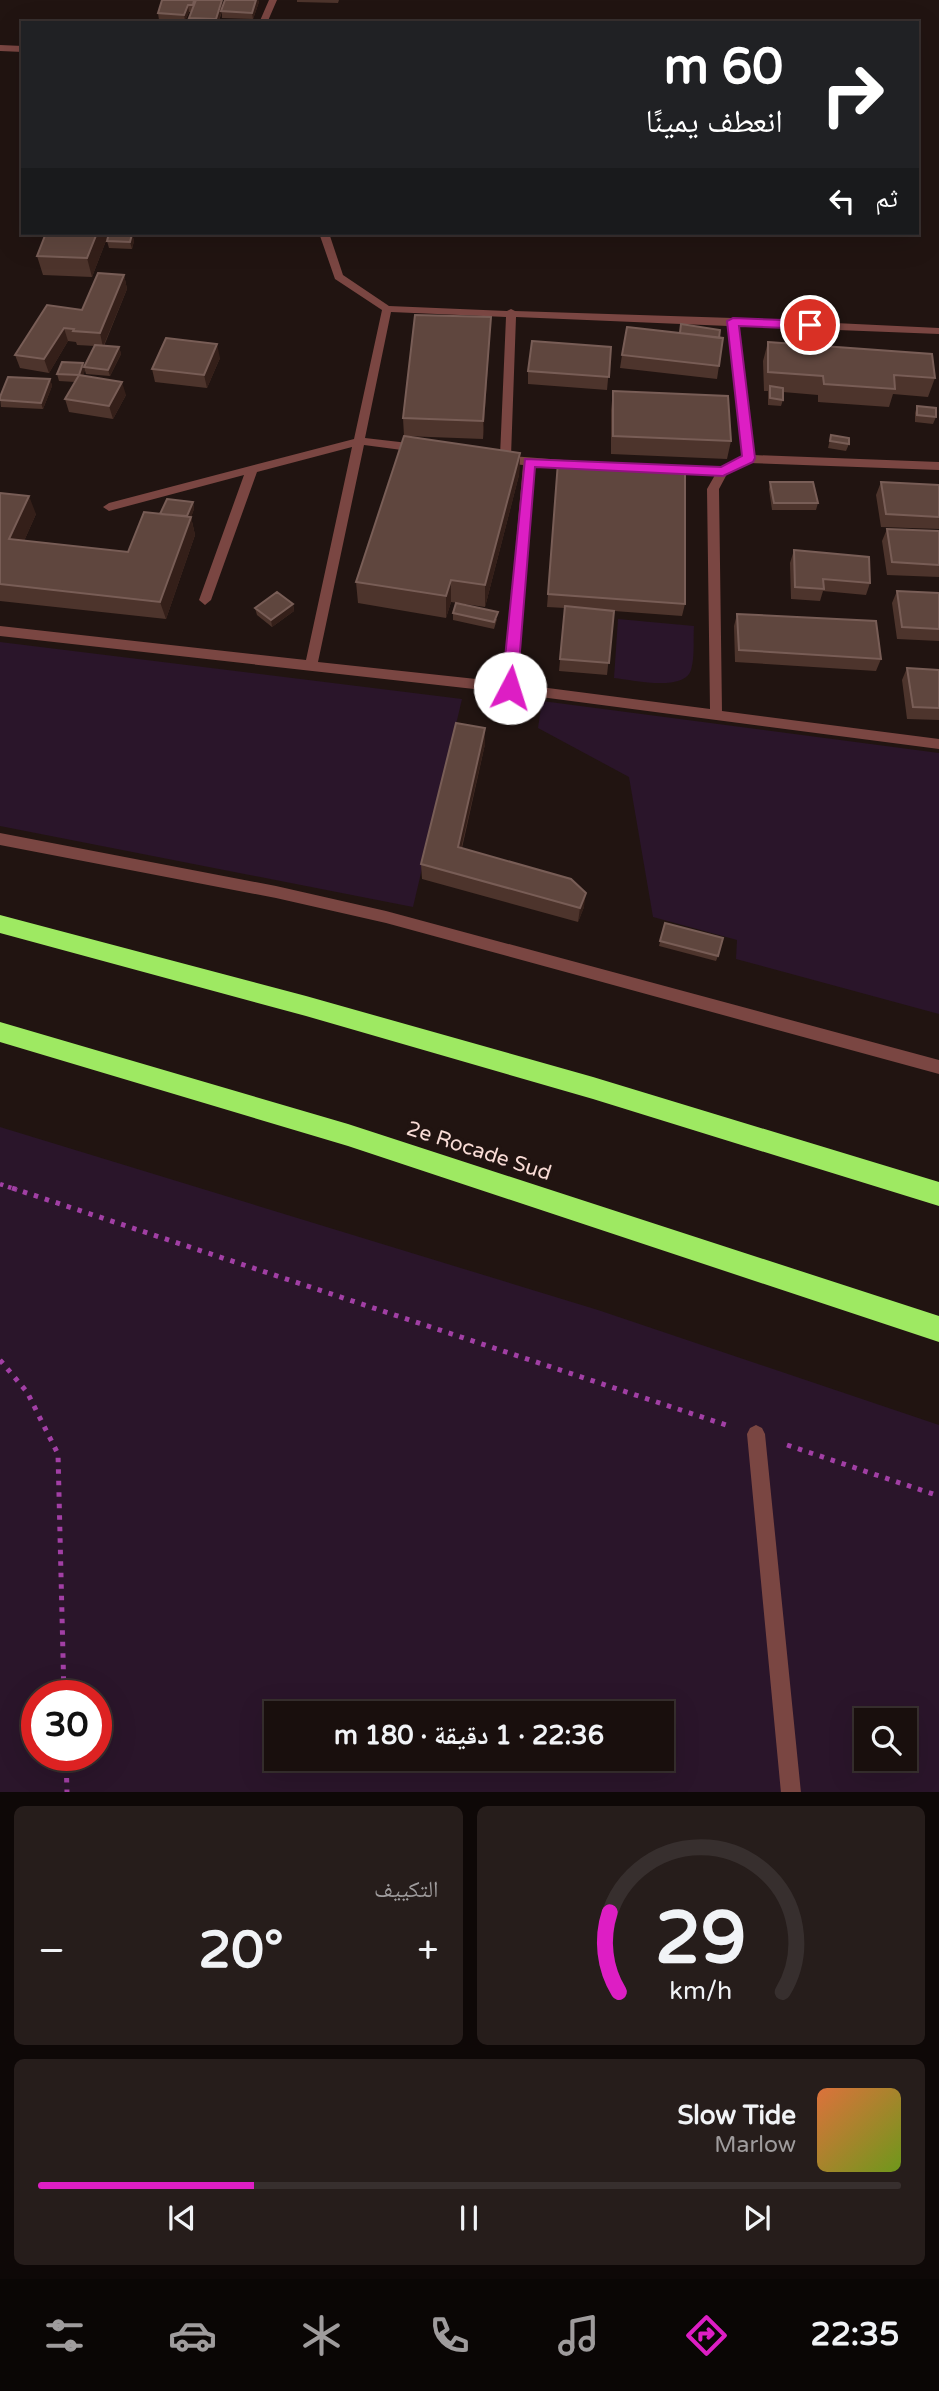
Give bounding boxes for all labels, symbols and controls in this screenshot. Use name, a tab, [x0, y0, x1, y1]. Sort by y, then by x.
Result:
text: 60 m	[664, 38, 783, 97]
icon: right	[807, 49, 898, 140]
text: انعطف يمينًا	[646, 103, 783, 141]
icon: left	[823, 182, 861, 220]
text: ثم	[875, 183, 898, 214]
pin	[780, 295, 840, 355]
icon: arrive	[791, 306, 829, 344]
position arrow	[473, 651, 547, 725]
street label: 2e Rocade Sud	[404, 1116, 554, 1186]
speed limit sign: 30	[21, 1680, 112, 1771]
map controls	[854, 1708, 917, 1771]
button: search	[854, 1708, 917, 1771]
text: 22:36 · 1 دقيقة · 180 m	[334, 1720, 604, 1751]
text: التكييف	[374, 1876, 439, 1904]
text: 29	[655, 1895, 746, 1983]
text: 20°	[199, 1919, 284, 1982]
text: −	[38, 1928, 65, 1974]
text: +	[417, 1928, 438, 1974]
text: km/h	[669, 1975, 732, 2005]
text: Slow Tide	[678, 2100, 796, 2131]
text: Marlow	[714, 2131, 796, 2159]
icon: previous	[163, 2199, 201, 2237]
icon: pause	[450, 2199, 488, 2237]
icon: next	[738, 2199, 776, 2237]
icon: filters	[40, 2311, 89, 2360]
icon: car	[168, 2311, 217, 2360]
icon: climate	[297, 2311, 346, 2360]
icon: phone	[425, 2311, 474, 2360]
icon: music	[554, 2311, 603, 2360]
icon: directions	[682, 2311, 731, 2360]
text: 22:35	[811, 2316, 899, 2354]

